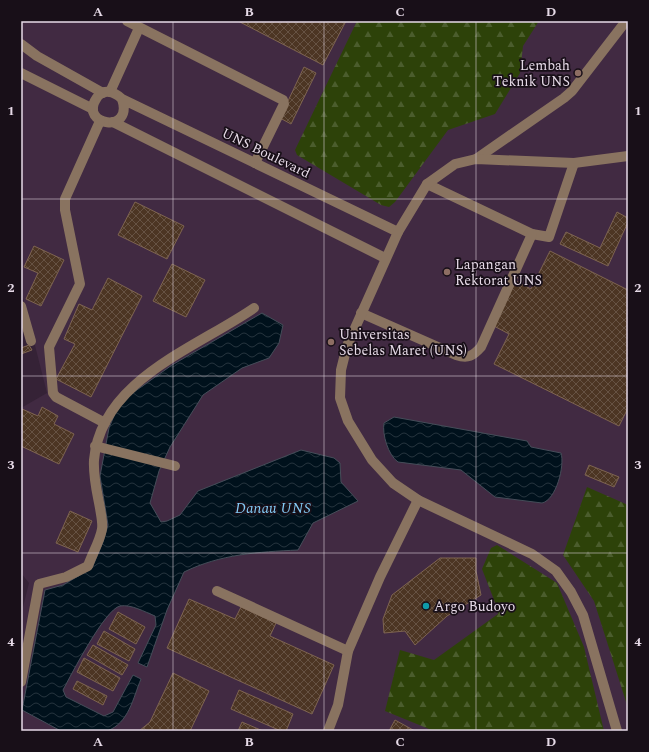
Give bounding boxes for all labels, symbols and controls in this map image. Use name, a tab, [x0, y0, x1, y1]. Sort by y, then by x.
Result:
text: A	[93, 2, 103, 22]
text: B	[244, 2, 254, 22]
text: C	[395, 2, 405, 22]
text: D	[546, 2, 556, 22]
place label: Lembah Teknik UNS	[493, 55, 570, 92]
marker: Lembah Teknik UNS	[573, 68, 583, 78]
text: 1	[7, 101, 15, 121]
text: 1	[634, 101, 642, 121]
street label: UNS Boulevard	[218, 123, 314, 184]
place label: Lapangan Rektorat UNS	[455, 254, 542, 291]
marker: Lapangan Rektorat UNS	[442, 267, 452, 277]
text: 2	[7, 278, 15, 298]
text: 2	[634, 278, 642, 298]
place label: Universitas Sebelas Maret (UNS)	[339, 324, 467, 361]
marker: Universitas Sebelas Maret (UNS)	[326, 337, 336, 347]
text: 3	[7, 455, 15, 475]
text: 3	[634, 455, 642, 475]
water label: Danau UNS	[235, 497, 311, 520]
place label: Argo Budoyo	[434, 596, 515, 617]
marker: Argo Budoyo	[421, 601, 431, 611]
text: 4	[7, 632, 15, 652]
text: 4	[634, 632, 642, 652]
text: A	[93, 732, 103, 752]
text: B	[244, 732, 254, 752]
text: C	[395, 732, 405, 752]
text: D	[546, 732, 556, 752]

